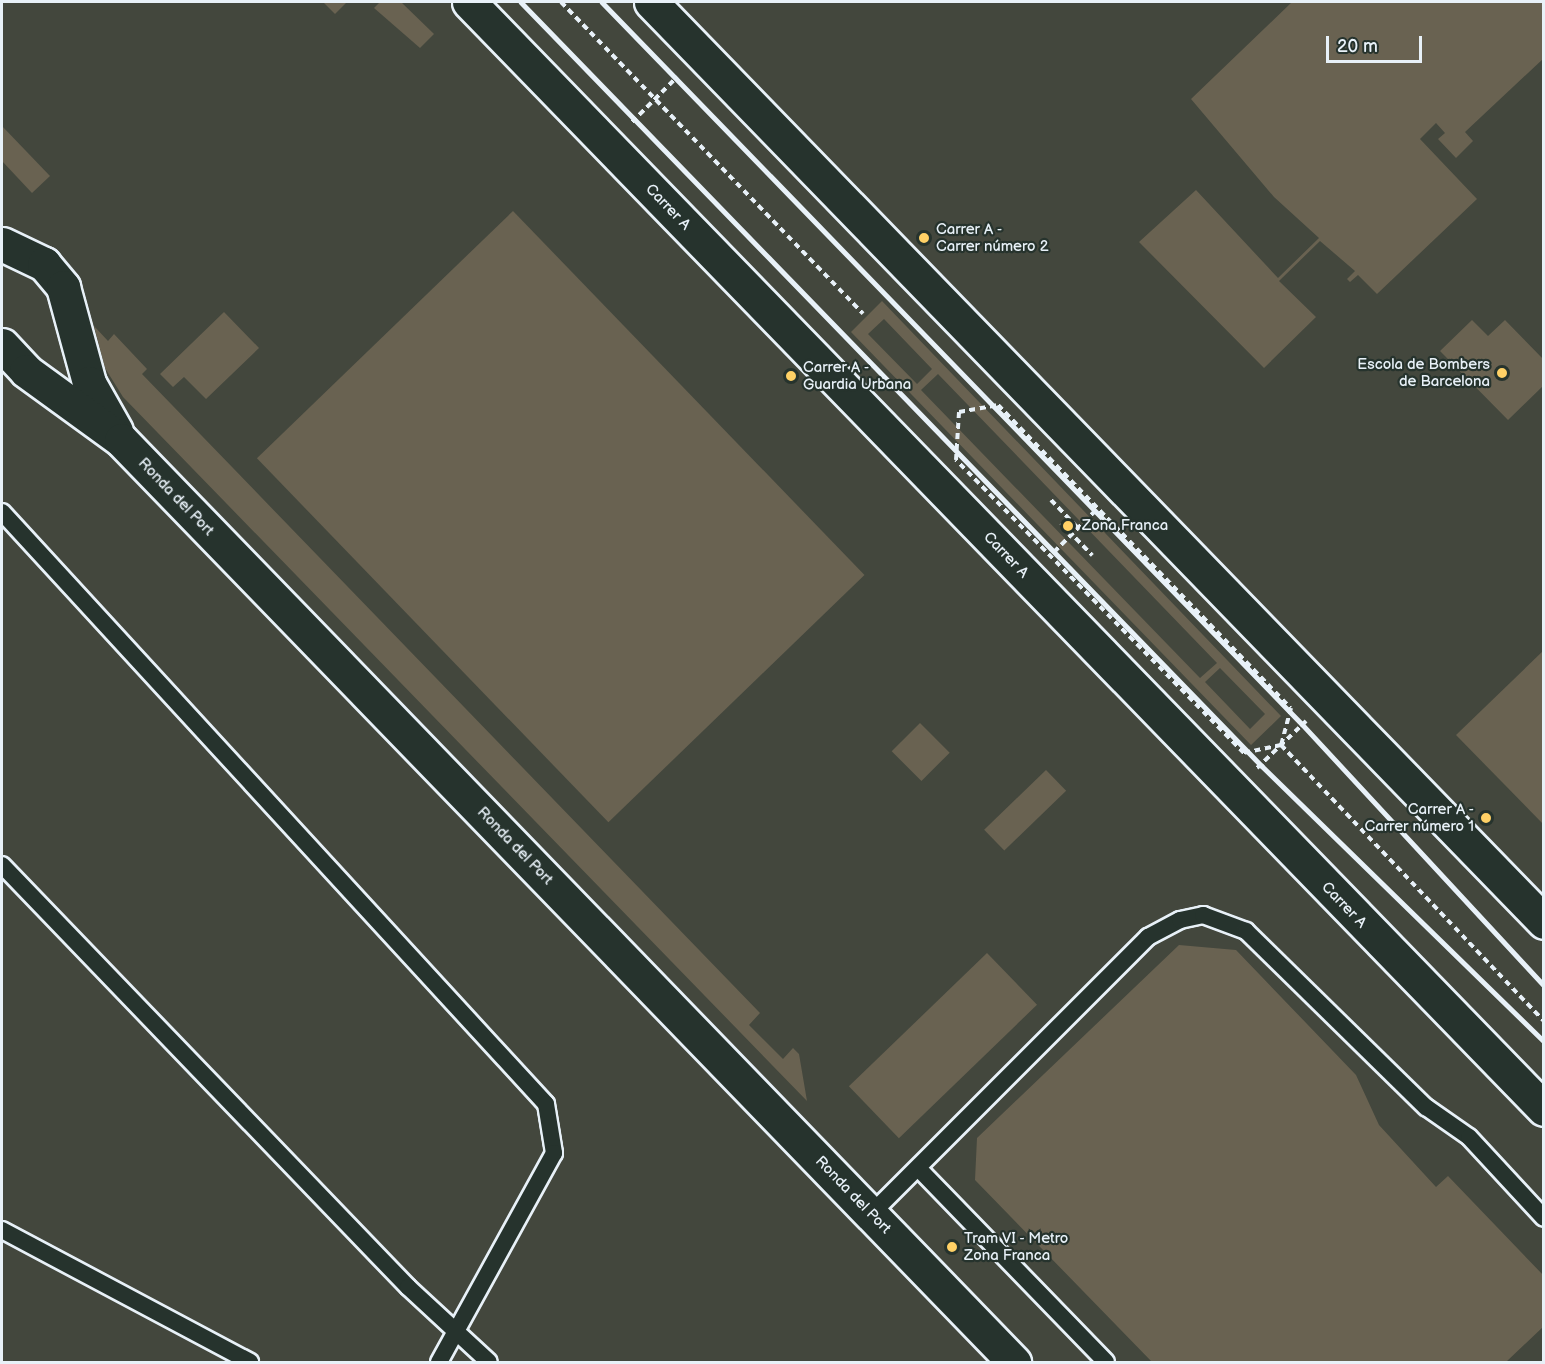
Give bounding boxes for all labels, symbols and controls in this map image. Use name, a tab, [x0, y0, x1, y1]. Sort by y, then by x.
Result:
scale bar	[1329, 24, 1425, 62]
text: 20 m	[1337, 36, 1378, 57]
street label: Carrer A	[642, 180, 694, 234]
place label: Carrer A - Carrer número 2	[936, 220, 1048, 255]
marker: Carrer A - Carrer número 2	[917, 231, 931, 245]
place label: Escola de Bombers de Barcelona	[1357, 355, 1490, 390]
place label: Carrer A - Guardia Urbana	[803, 358, 911, 393]
marker: Escola de Bombers de Barcelona	[1495, 366, 1509, 380]
marker: Carrer A - Guardia Urbana	[784, 369, 798, 383]
street label: Ronda del Port	[134, 454, 218, 540]
marker: Zona Franca	[1059, 517, 1077, 535]
place label: Zona Franca	[1082, 517, 1168, 535]
street label: Carrer A	[980, 528, 1032, 582]
place label: Carrer A - Carrer número 1	[1365, 800, 1474, 835]
street label: Ronda del Port	[473, 803, 557, 889]
marker: Carrer A - Carrer número 1	[1479, 811, 1493, 825]
street label: Carrer A	[1318, 878, 1370, 932]
street label: Ronda del Port	[811, 1152, 895, 1238]
place label: Tram VI - Metro Zona Franca	[964, 1229, 1070, 1264]
marker: Tram VI - Metro Zona Franca	[945, 1240, 959, 1254]

